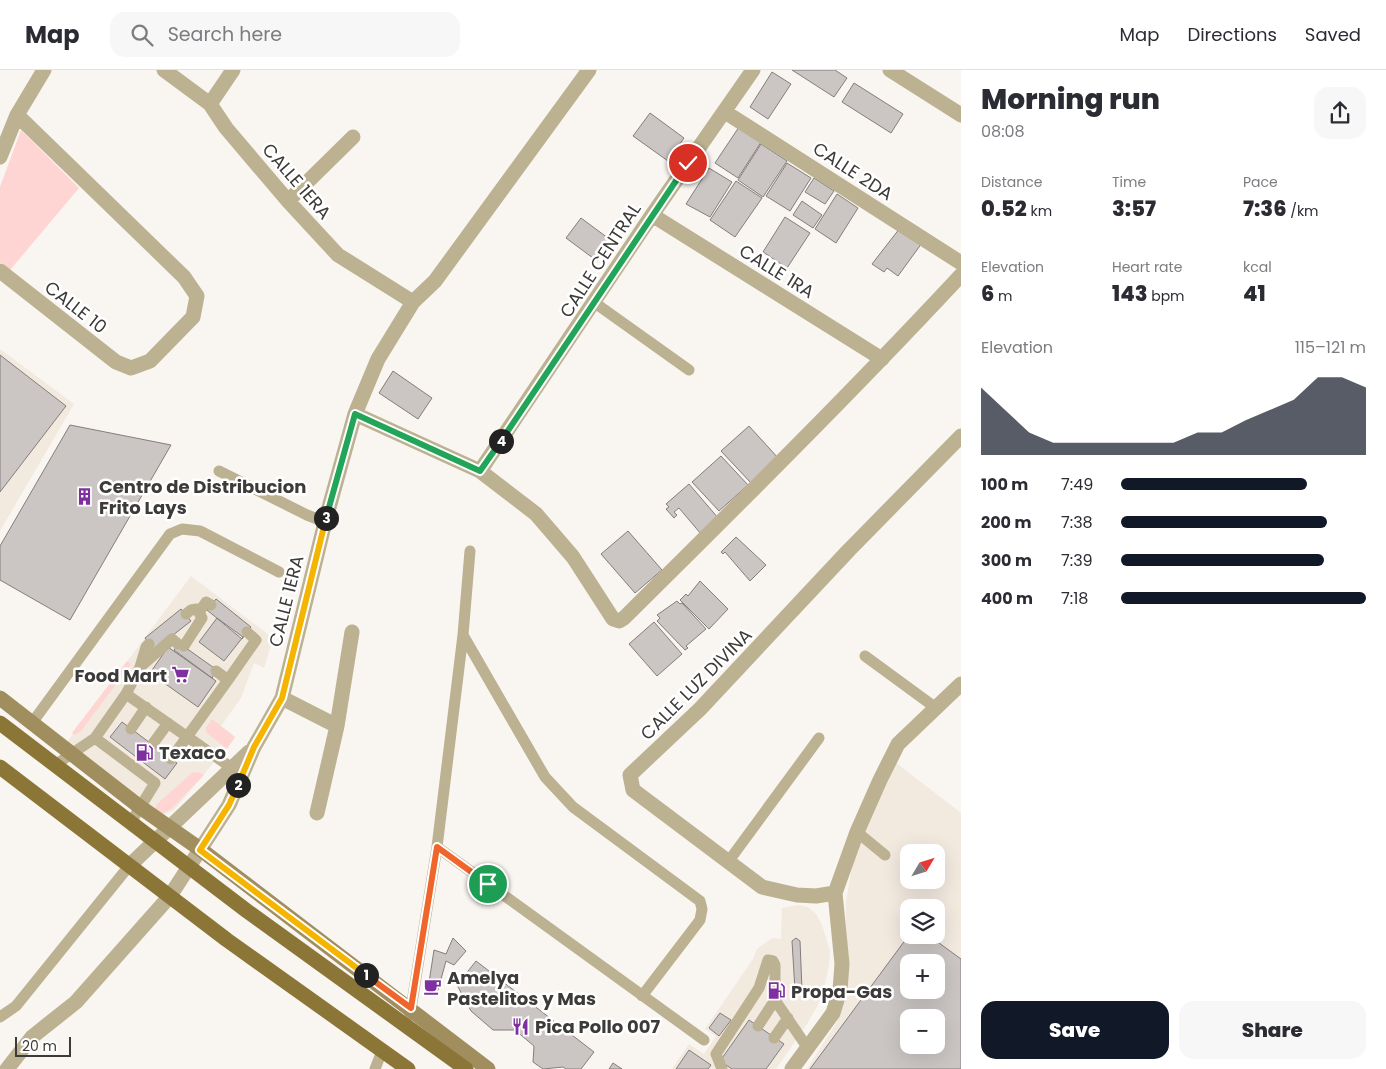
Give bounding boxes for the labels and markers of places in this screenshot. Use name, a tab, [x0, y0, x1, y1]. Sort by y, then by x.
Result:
pin	[667, 142, 709, 184]
pin: 4	[488, 428, 514, 454]
place label: Centro de Distribucion Frito Lays	[99, 474, 306, 520]
building icon: Centro de Distribucion Frito Lays	[75, 486, 95, 506]
pin: 3	[314, 506, 338, 530]
place label: Food Mart	[74, 663, 167, 688]
supermarket icon: Food Mart	[171, 665, 191, 685]
place label: Texaco	[159, 740, 226, 765]
fuel station icon: Texaco	[135, 742, 155, 762]
pin: 2	[226, 772, 250, 798]
pin	[467, 863, 509, 905]
pin: 1	[354, 962, 378, 988]
place label: Amelya Pastelitos y Mas	[447, 965, 596, 1011]
cafe icon: Amelya Pastelitos y Mas	[423, 977, 443, 997]
place label: Propa-Gas	[791, 979, 892, 1004]
fuel station icon: Propa-Gas	[767, 981, 787, 1001]
place label: Pica Pollo 007	[535, 1014, 661, 1039]
restaurant icon: Pica Pollo 007	[511, 1016, 531, 1036]

